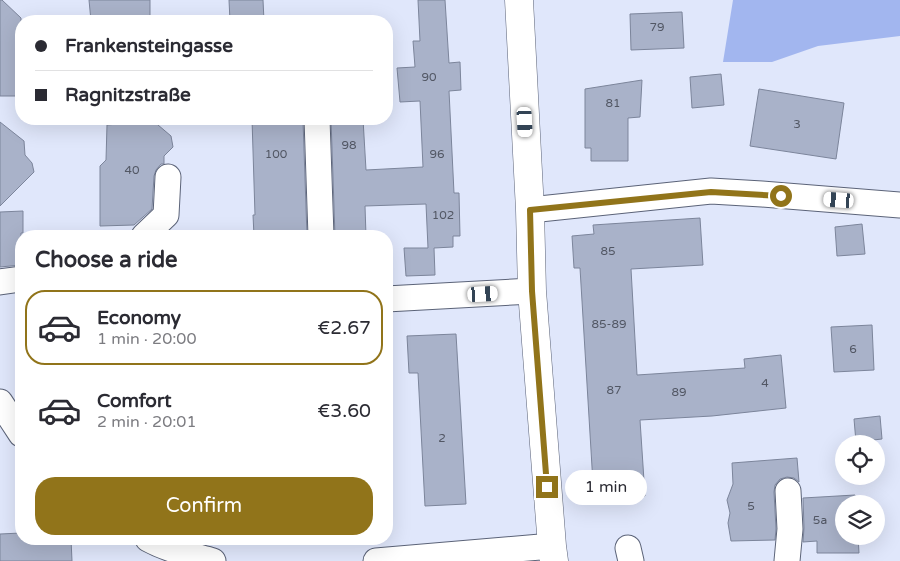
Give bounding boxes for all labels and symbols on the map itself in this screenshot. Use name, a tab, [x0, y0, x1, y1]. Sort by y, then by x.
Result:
house number: 79	[649, 20, 665, 34]
house number: 90	[421, 70, 437, 84]
house number: 81	[605, 96, 621, 110]
car	[516, 107, 533, 137]
house number: 3	[793, 117, 801, 131]
house number: 98	[341, 138, 357, 152]
house number: 100	[265, 147, 288, 161]
house number: 96	[429, 147, 445, 161]
house number: 40	[124, 163, 140, 177]
route start	[770, 185, 792, 207]
car	[823, 191, 854, 209]
house number: 102	[432, 208, 454, 222]
house number: 85	[600, 244, 616, 258]
car	[467, 286, 498, 302]
house number: 85-89	[591, 317, 627, 331]
house number: 6	[849, 342, 857, 356]
house number: 4	[761, 376, 769, 390]
house number: 87	[606, 383, 622, 397]
house number: 89	[671, 385, 687, 399]
house number: 2	[438, 431, 446, 445]
callout: 1 min	[564, 470, 647, 504]
route end	[536, 476, 558, 498]
house number: 5	[747, 499, 755, 513]
house number: 5a	[813, 513, 827, 527]

